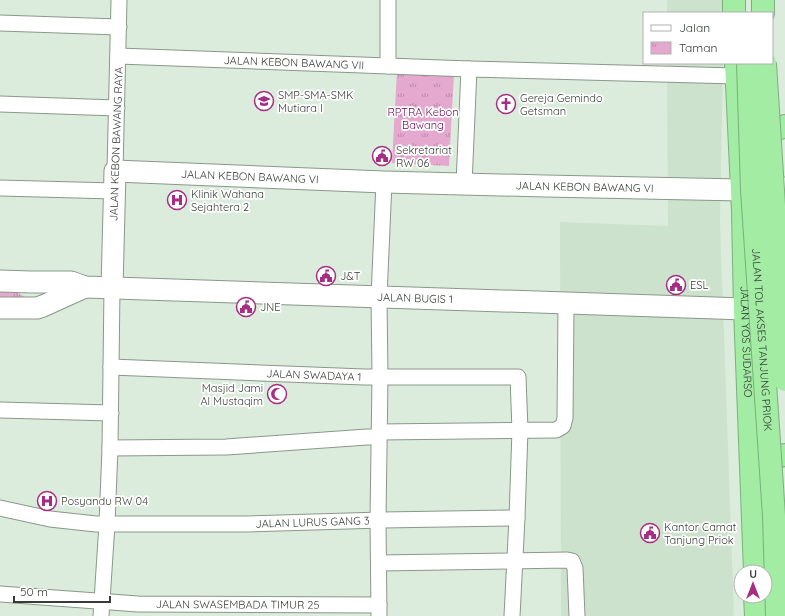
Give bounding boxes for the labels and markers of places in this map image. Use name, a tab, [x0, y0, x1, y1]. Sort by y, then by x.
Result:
place label: SMP-SMA-SMK Mutiara I	[278, 88, 354, 115]
school or university icon: SMP-SMA-SMK Mutiara I	[253, 90, 275, 112]
place label: Gereja Gemindo Getsman	[520, 91, 603, 118]
church icon: Gereja Gemindo Getsman	[495, 93, 517, 115]
place label: Sekretariat RW 06	[396, 143, 452, 170]
public building icon: Sekretariat RW 06	[371, 145, 393, 167]
place label: Klinik Wahana Sejahtera 2	[191, 187, 264, 214]
hospital icon: Klinik Wahana Sejahtera 2	[166, 189, 188, 211]
public building icon: J&T	[315, 265, 337, 287]
place label: J&T	[340, 269, 361, 283]
public building icon: ESL	[665, 274, 687, 296]
place label: ESL	[690, 278, 708, 292]
public building icon: JNE	[235, 296, 257, 318]
place label: JNE	[260, 300, 281, 314]
place label: Masjid Jami Al Mustaqim	[200, 381, 263, 408]
mosque icon: Masjid Jami Al Mustaqim	[266, 383, 288, 405]
hospital icon: Posyandu RW 04	[36, 490, 58, 512]
place label: Posyandu RW 04	[61, 494, 148, 508]
place label: Kantor Camat Tanjung Priok	[664, 520, 737, 547]
public building icon: Kantor Camat Tanjung Priok	[639, 522, 661, 544]

